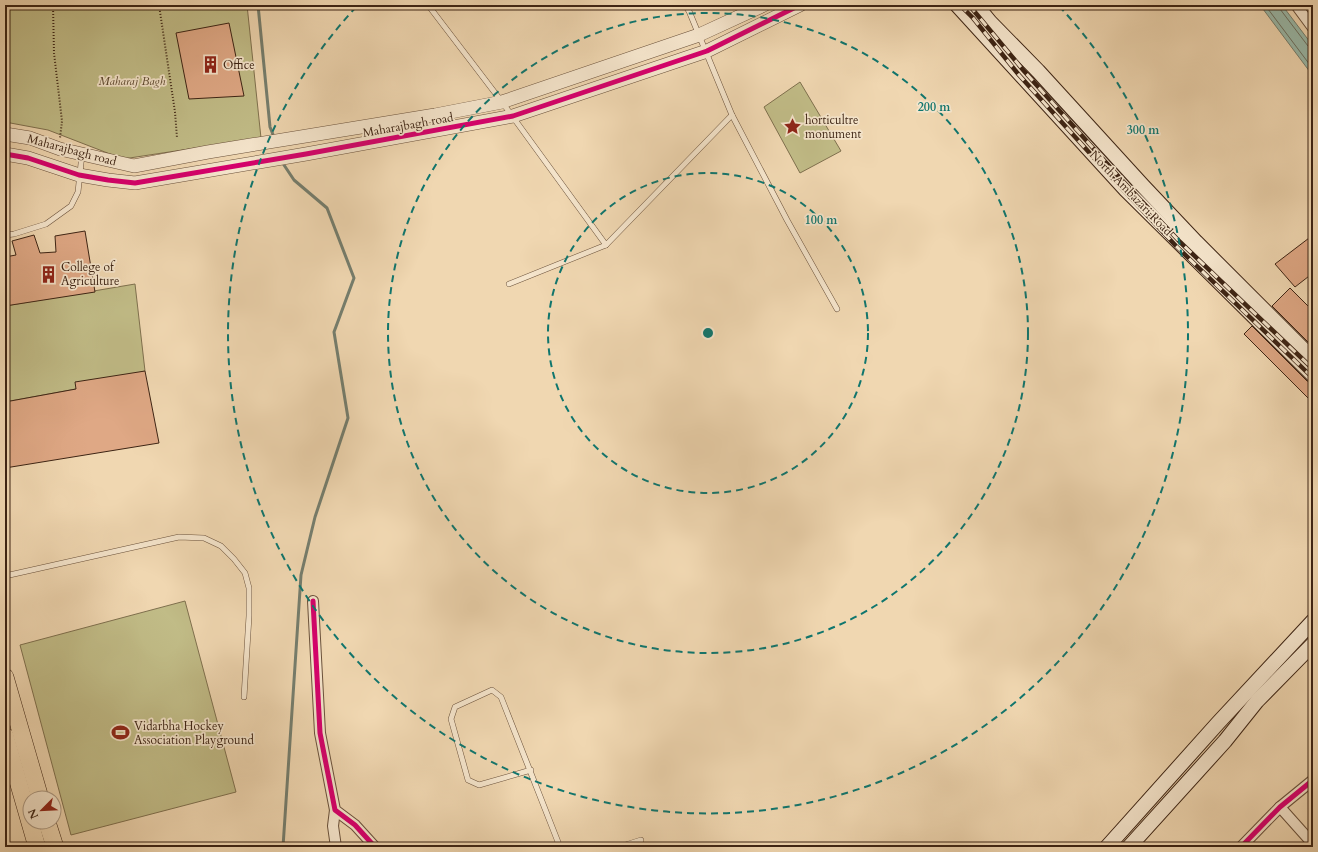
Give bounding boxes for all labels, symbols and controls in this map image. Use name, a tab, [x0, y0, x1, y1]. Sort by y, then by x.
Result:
building icon: Office	[200, 55, 220, 75]
place label: Office	[223, 57, 255, 73]
park label: Maharaj Bagh	[98, 73, 166, 89]
text: 200 m	[918, 99, 951, 115]
street label: Maharajbagh road	[361, 109, 455, 141]
place label: horticultre monument	[805, 112, 861, 142]
place icon: horticultre monument	[782, 117, 802, 137]
text: 300 m	[1127, 122, 1160, 138]
street label: Maharajbagh road	[26, 130, 119, 170]
street label: North Ambazari Road	[1086, 147, 1176, 240]
text: 100 m	[805, 212, 838, 228]
place label: College of Agriculture	[61, 259, 119, 289]
building icon: College of Agriculture	[38, 264, 58, 284]
centre of rings	[701, 326, 715, 340]
place label: Vidarbha Hockey Association Playground	[134, 718, 254, 748]
sports icon: Vidarbha Hockey Association Playground	[111, 723, 131, 743]
north arrow	[22, 790, 62, 830]
text: N	[24, 806, 42, 821]

